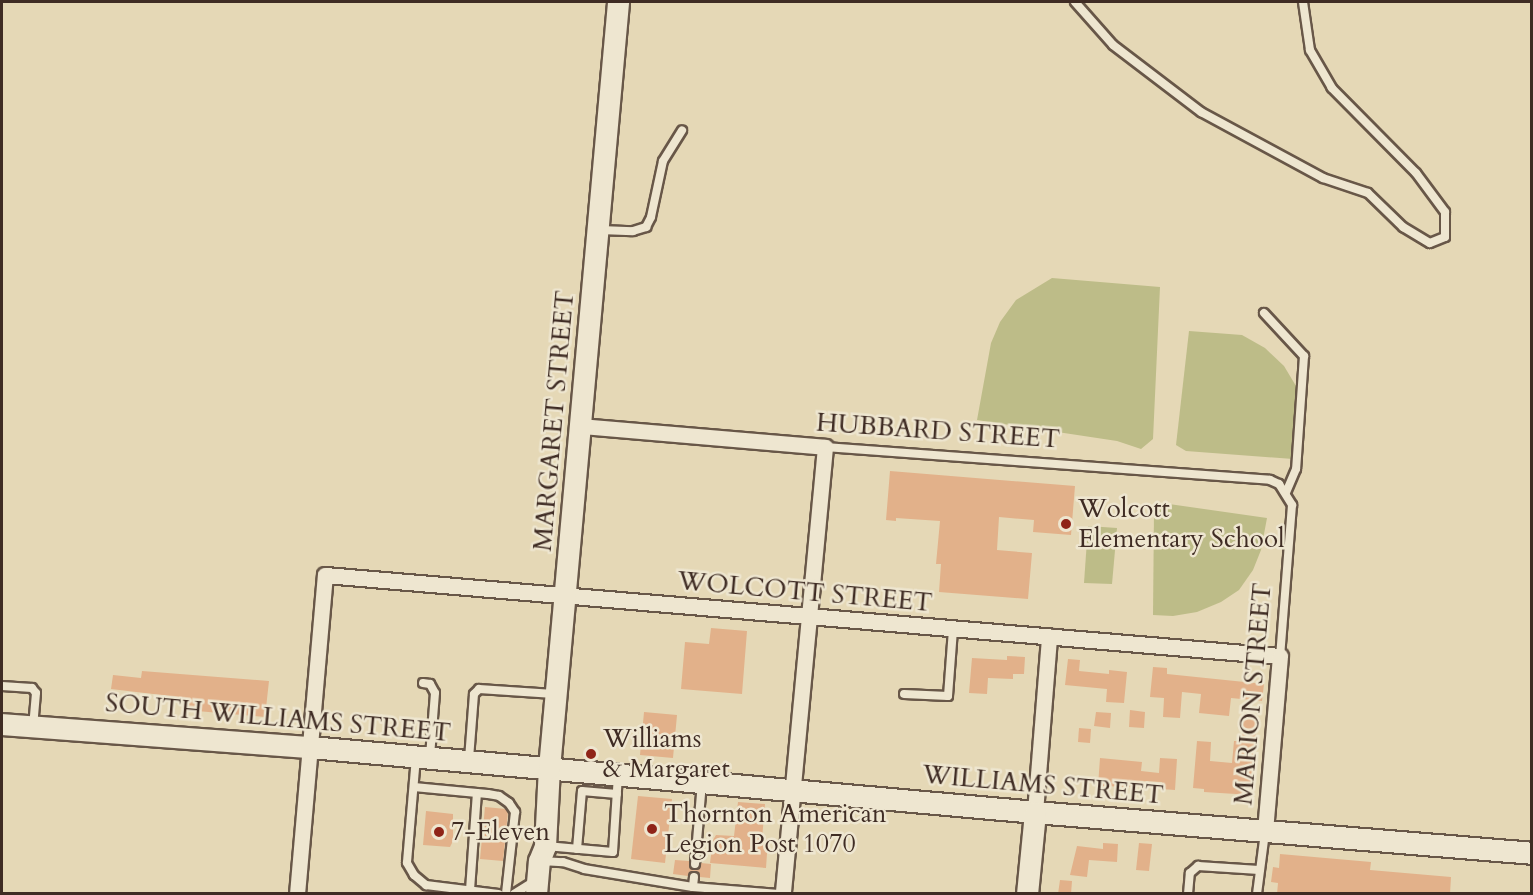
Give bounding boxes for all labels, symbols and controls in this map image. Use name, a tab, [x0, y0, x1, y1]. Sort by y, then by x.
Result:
street label: MARGARET STREET	[527, 289, 581, 553]
street label: HUBBARD STREET	[815, 407, 1061, 455]
place label: Wolcott Elementary School	[1078, 493, 1285, 554]
marker: Wolcott Elementary School	[1059, 517, 1073, 531]
street label: WOLCOTT STREET	[676, 565, 934, 619]
street label: MARION STREET	[1228, 582, 1278, 806]
street label: SOUTH WILLIAMS STREET	[104, 687, 452, 749]
place label: Williams & Margaret	[603, 723, 730, 784]
marker: Williams & Margaret	[584, 747, 598, 761]
street label: WILLIAMS STREET	[921, 759, 1165, 811]
place label: Thornton American Legion Post 1070	[664, 798, 887, 860]
place label: 7-Eleven	[451, 816, 550, 848]
marker: Thornton American Legion Post 1070	[645, 822, 659, 836]
marker: 7-Eleven	[432, 825, 446, 839]

